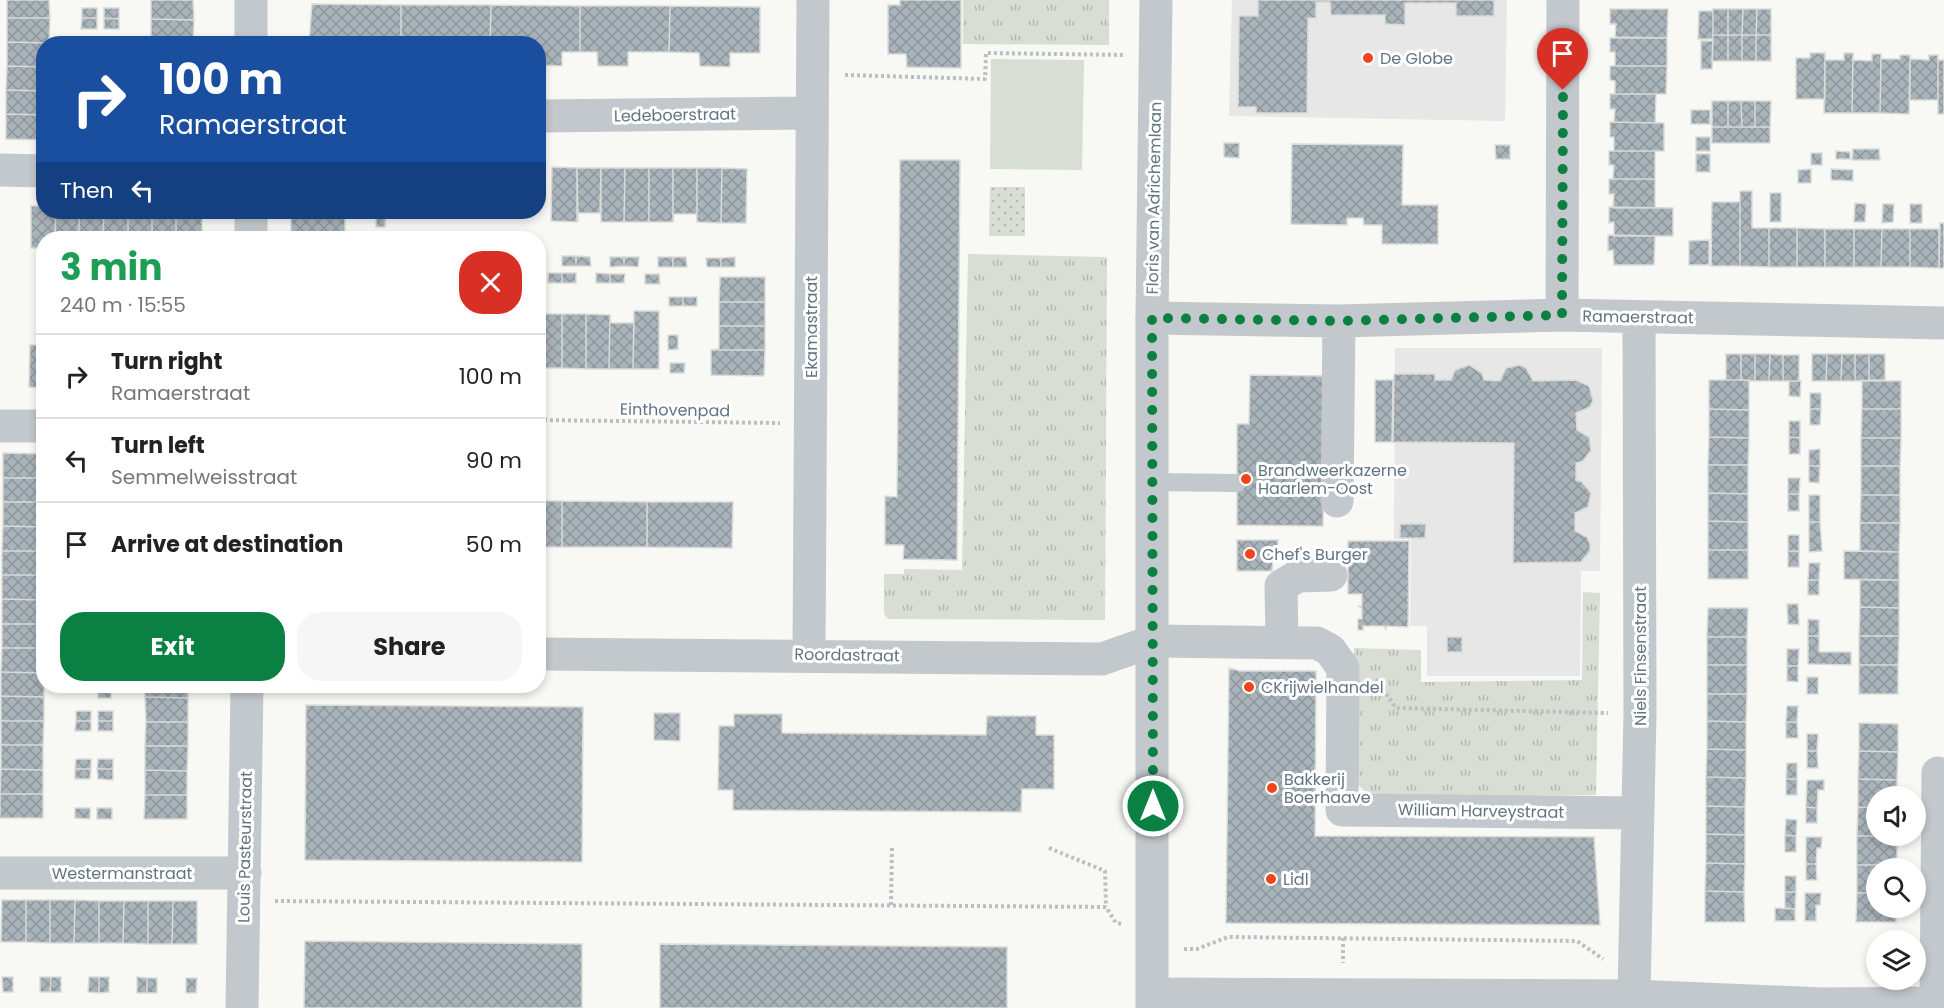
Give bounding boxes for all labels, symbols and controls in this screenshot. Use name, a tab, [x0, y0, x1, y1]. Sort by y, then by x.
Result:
pin	[1537, 28, 1588, 90]
icon: arrive	[1546, 37, 1579, 70]
place label: De Globe	[1380, 47, 1453, 70]
text: 100 m	[159, 50, 283, 109]
marker: De Globe	[1361, 51, 1375, 65]
icon: right	[60, 60, 138, 138]
street label: Floris van Adrichemlaan	[1141, 101, 1167, 295]
street label: Ledeboerstraat	[614, 102, 736, 128]
text: Ramaerstraat	[159, 106, 347, 143]
icon: left	[126, 174, 159, 207]
text: Then	[60, 175, 114, 206]
text: 3 min	[60, 242, 162, 293]
button: close	[459, 251, 522, 314]
street label: Ekamastraat	[800, 276, 823, 378]
text: 240 m · 15:55	[60, 291, 186, 319]
street label: Ramaerstraat	[1582, 305, 1694, 329]
text: Turn right	[111, 346, 222, 377]
icon: right	[60, 360, 93, 393]
text: 100 m	[459, 361, 522, 392]
text: Ramaerstraat	[111, 379, 250, 407]
street label: Einthovenpad	[620, 398, 730, 422]
text: Turn left	[111, 430, 205, 461]
icon: left	[60, 444, 93, 477]
text: 90 m	[466, 445, 522, 476]
place label: Brandweerkazerne Haarlem-Oost	[1258, 459, 1407, 500]
text: Semmelweisstraat	[111, 463, 297, 491]
marker: Brandweerkazerne Haarlem-Oost	[1239, 472, 1253, 486]
icon: arrive	[60, 528, 93, 561]
text: Arrive at destination	[111, 529, 343, 560]
text: 50 m	[466, 529, 522, 560]
place label: Chef's Burger	[1262, 543, 1368, 566]
marker: Chef's Burger	[1243, 547, 1257, 561]
street label: Niels Finsenstraat	[1629, 586, 1652, 726]
button: Exit	[60, 612, 285, 681]
button: Share	[297, 612, 522, 681]
street label: Roordastraat	[794, 643, 900, 667]
place label: CKrijwielhandel	[1261, 676, 1384, 699]
marker: CKrijwielhandel	[1242, 680, 1256, 694]
place label: Bakkerij Boerhaave	[1284, 768, 1371, 809]
street label: Louis Pasteurstraat	[232, 771, 258, 923]
position arrow	[1121, 774, 1185, 838]
marker: Bakkerij Boerhaave	[1265, 781, 1279, 795]
map controls	[1866, 786, 1926, 990]
button: sound	[1866, 786, 1926, 846]
street label: William Harveystraat	[1398, 798, 1565, 824]
button: search	[1866, 858, 1926, 918]
street label: Westermanstraat	[52, 862, 193, 885]
place label: Lidl	[1283, 868, 1309, 891]
marker: Lidl	[1264, 872, 1278, 886]
button: layers	[1866, 930, 1926, 990]

